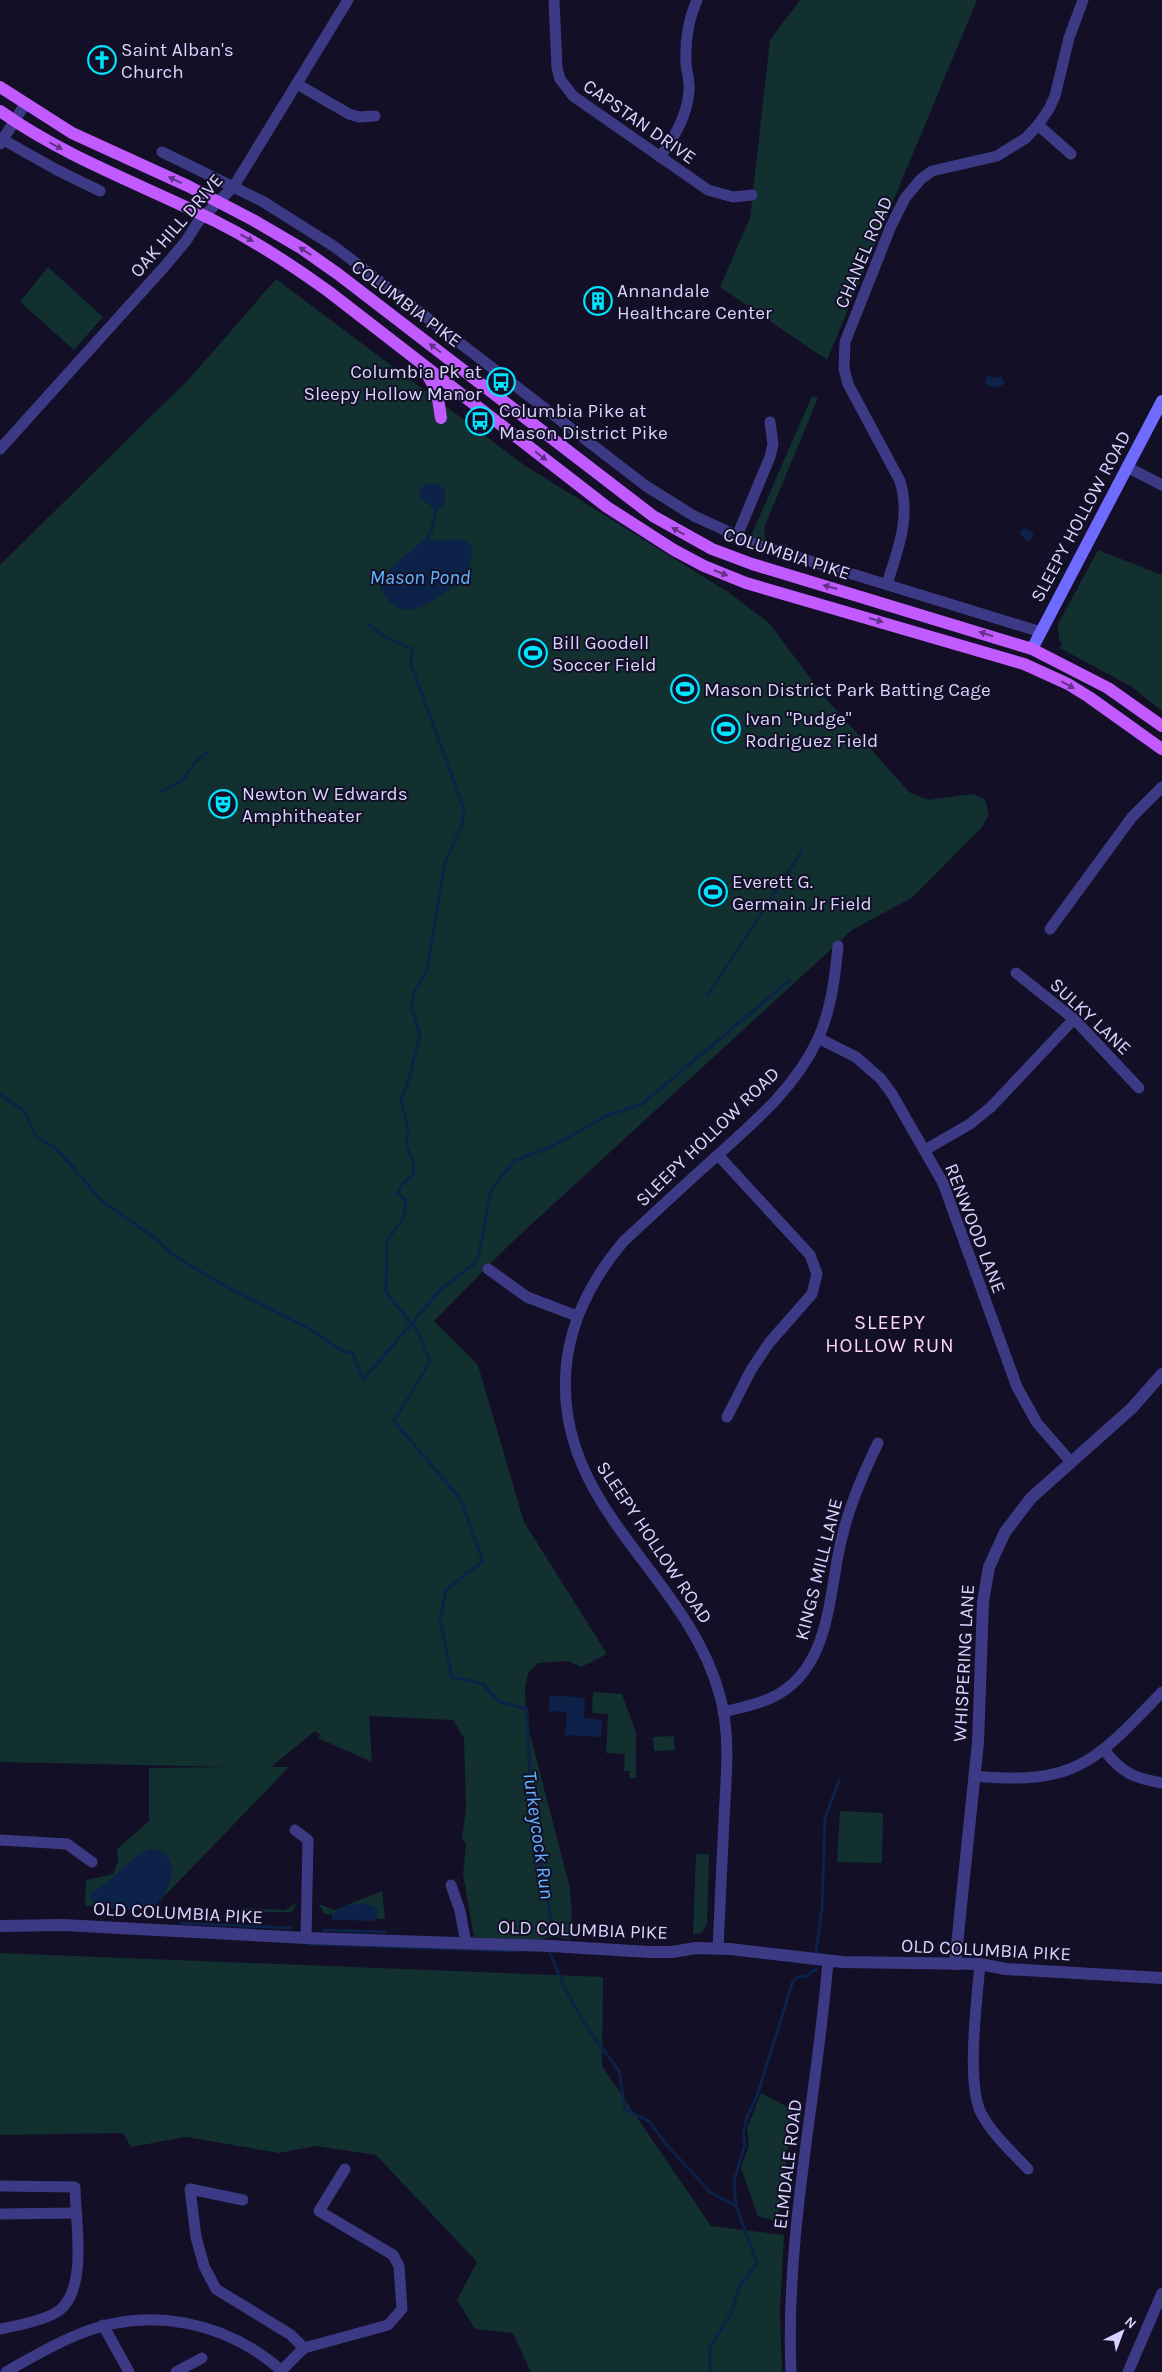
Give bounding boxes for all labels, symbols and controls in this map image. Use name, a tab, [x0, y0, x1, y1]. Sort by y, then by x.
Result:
place label: Saint Alban's Church	[121, 39, 234, 83]
church icon: Saint Alban's Church	[87, 45, 117, 75]
street label: CAPSTAN DRIVE	[579, 75, 700, 169]
one-way arrow	[49, 142, 64, 150]
street label: OAK HILL DRIVE	[126, 169, 228, 282]
one-way arrow	[168, 176, 182, 184]
street label: CHANEL ROAD	[830, 193, 897, 312]
one-way arrow	[239, 234, 254, 242]
one-way arrow	[298, 246, 311, 256]
street label: COLUMBIA PIKE	[347, 255, 466, 352]
place label: Annandale Healthcare Center	[617, 280, 772, 324]
building icon: Annandale Healthcare Center	[583, 286, 613, 316]
one-way arrow	[429, 343, 442, 354]
place label: Columbia Pk at Sleepy Hollow Manor	[304, 361, 482, 405]
bus stop icon: Columbia Pk at Sleepy Hollow Manor	[486, 367, 516, 397]
place label: Columbia Pike at Mason District Pike	[499, 400, 668, 444]
bus stop icon: Columbia Pike at Mason District Pike	[465, 406, 495, 436]
street label: SLEEPY HOLLOW ROAD	[1026, 427, 1135, 606]
one-way arrow	[534, 451, 547, 462]
street label: COLUMBIA PIKE	[721, 523, 853, 585]
one-way arrow	[671, 527, 685, 536]
water label: Mason Pond	[369, 566, 471, 589]
one-way arrow	[713, 569, 728, 577]
one-way arrow	[823, 582, 838, 590]
one-way arrow	[868, 617, 883, 625]
one-way arrow	[978, 629, 993, 637]
place label: Bill Goodell Soccer Field	[552, 632, 657, 676]
sports icon: Bill Goodell Soccer Field	[518, 638, 548, 668]
sports icon: Mason District Park Batting Cage	[670, 674, 700, 704]
place label: Mason District Park Batting Cage	[704, 679, 991, 701]
one-way arrow	[1061, 681, 1076, 689]
place label: Ivan "Pudge" Rodriguez Field	[745, 708, 878, 752]
sports icon: Ivan "Pudge" Rodriguez Field	[711, 714, 741, 744]
place label: Newton W Edwards Amphitheater	[242, 783, 408, 827]
theatre icon: Newton W Edwards Amphitheater	[208, 789, 238, 819]
place label: Everett G. Germain Jr Field	[732, 871, 872, 915]
sports icon: Everett G. Germain Jr Field	[698, 877, 728, 907]
street label: SULKY LANE	[1045, 974, 1135, 1060]
street label: SLEEPY HOLLOW ROAD	[631, 1062, 784, 1211]
street label: RENWOOD LANE	[940, 1160, 1010, 1296]
district label: SLEEPY HOLLOW RUN	[825, 1311, 955, 1357]
street label: SLEEPY HOLLOW ROAD	[592, 1457, 717, 1628]
street label: KINGS MILL LANE	[791, 1496, 847, 1642]
street label: WHISPERING LANE	[949, 1584, 979, 1742]
water label: Turkeycock Run	[518, 1769, 559, 1901]
street label: OLD COLUMBIA PIKE	[92, 1898, 263, 1928]
street label: OLD COLUMBIA PIKE	[498, 1916, 668, 1944]
street label: OLD COLUMBIA PIKE	[900, 1935, 1071, 1965]
street label: ELMDALE ROAD	[769, 2098, 807, 2230]
north arrow	[1097, 2307, 1147, 2357]
text: N	[1121, 2313, 1140, 2332]

